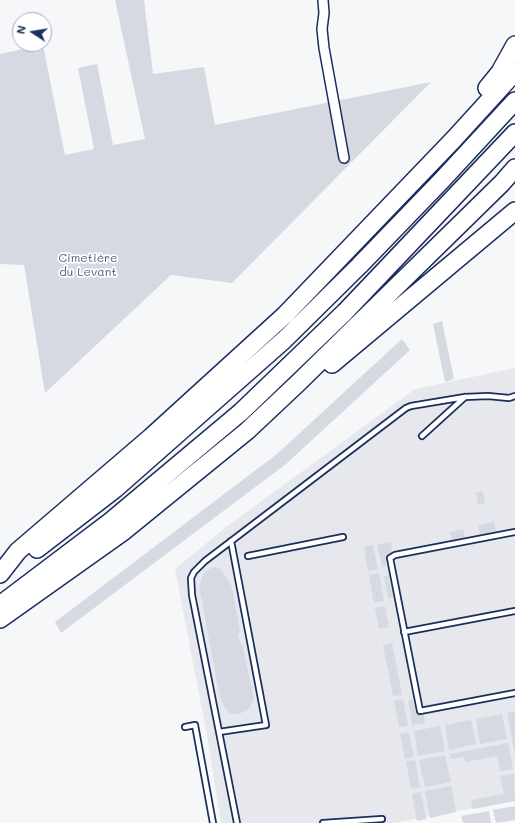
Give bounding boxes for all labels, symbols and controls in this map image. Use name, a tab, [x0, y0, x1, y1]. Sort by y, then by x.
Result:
north arrow	[12, 12, 52, 52]
text: N	[13, 24, 29, 35]
park label: Cimetière du Levant	[58, 251, 118, 279]

